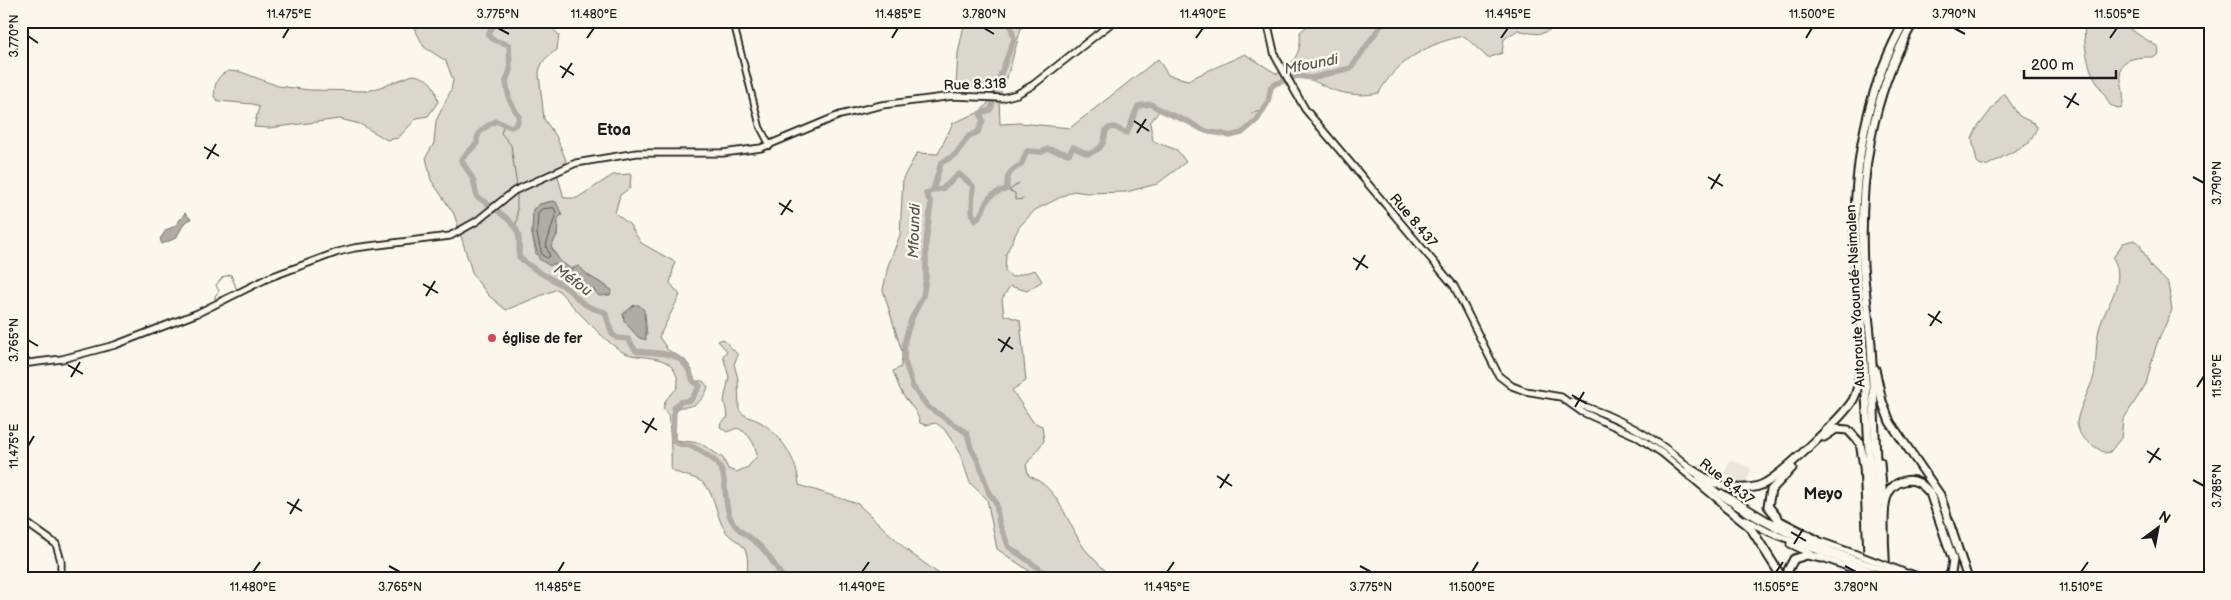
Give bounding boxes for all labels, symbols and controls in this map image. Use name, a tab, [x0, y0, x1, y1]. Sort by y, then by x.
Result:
text: 11.475°E	[266, 7, 312, 22]
text: 3.775°N	[477, 7, 519, 22]
text: 11.480°E	[571, 7, 617, 22]
text: 11.485°E	[875, 7, 921, 22]
text: 3.780°N	[962, 7, 1006, 22]
text: 11.490°E	[1180, 7, 1226, 22]
text: 11.495°E	[1485, 7, 1531, 22]
text: 11.500°E	[1789, 7, 1835, 22]
text: 3.790°N	[1932, 7, 1976, 22]
text: 11.505°E	[2094, 7, 2140, 22]
text: 3.770°N	[7, 14, 22, 58]
scale bar	[2024, 48, 2116, 80]
water label: Mfoundi	[1283, 50, 1340, 79]
text: 200 m	[2031, 56, 2074, 75]
street label: Rue 8.318	[943, 75, 1007, 94]
district label: Etoa	[597, 121, 631, 140]
text: 3.790°N	[2210, 161, 2225, 205]
street label: Rue 8.437	[1386, 190, 1441, 251]
water label: Mfoundi	[904, 203, 925, 259]
street label: Autoroute Yaoundé-Nsimalen	[1842, 204, 1869, 388]
water label: Méfou	[550, 260, 596, 301]
text: 3.765°N	[7, 318, 22, 362]
place label: église de fer	[502, 330, 583, 347]
marker: église de fer	[486, 332, 498, 344]
text: 11.510°E	[2210, 354, 2225, 398]
text: 11.475°E	[7, 423, 22, 469]
street label: Rue 8.437	[1696, 455, 1758, 508]
text: 3.785°N	[2210, 464, 2225, 508]
district label: Meyo	[1803, 485, 1843, 504]
north arrow	[2134, 502, 2184, 552]
text: N	[2156, 507, 2174, 527]
text: 11.480°E	[230, 580, 276, 595]
text: 3.765°N	[378, 580, 422, 595]
text: 11.485°E	[535, 580, 581, 595]
text: 11.490°E	[839, 580, 885, 595]
text: 11.495°E	[1144, 580, 1190, 595]
text: 3.775°N	[1350, 580, 1392, 595]
text: 11.500°E	[1449, 580, 1495, 595]
text: 11.505°E	[1753, 580, 1799, 595]
text: 3.780°N	[1834, 580, 1878, 595]
text: 11.510°E	[2059, 580, 2103, 595]

